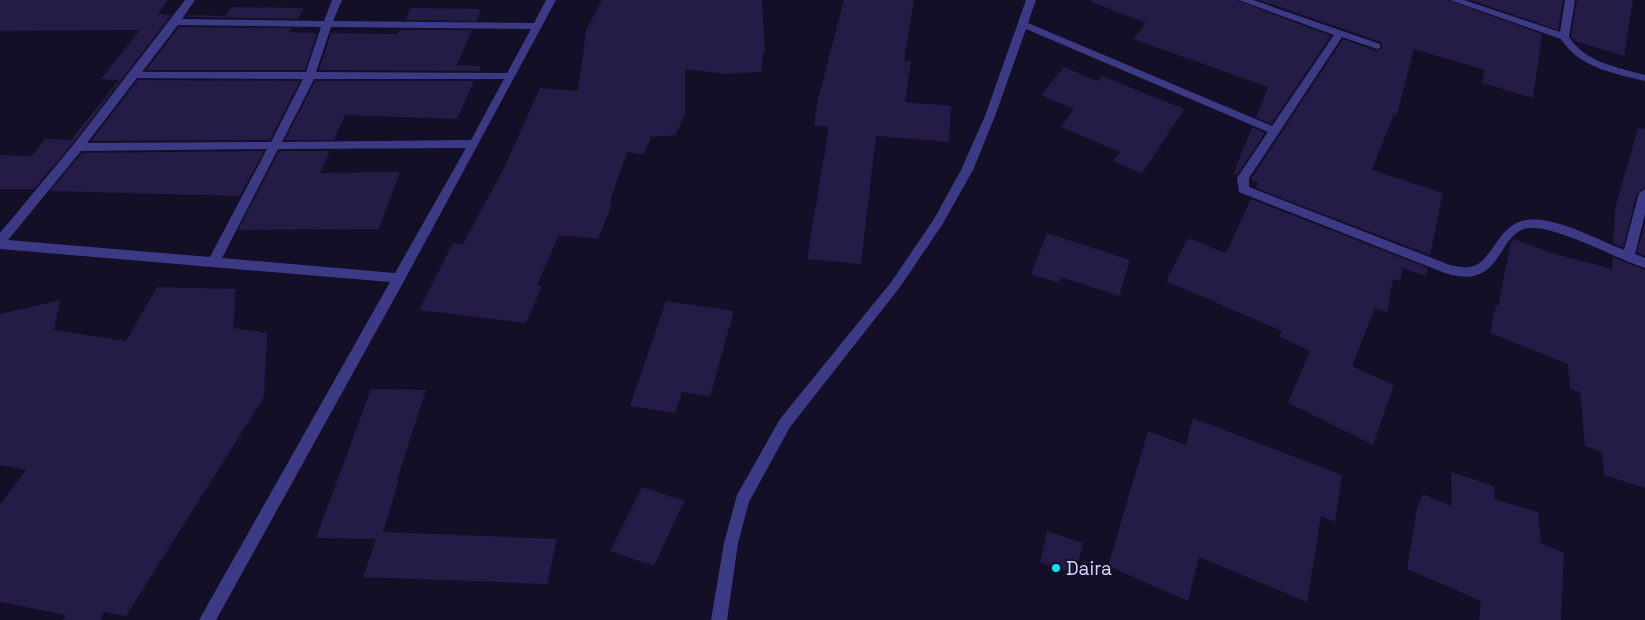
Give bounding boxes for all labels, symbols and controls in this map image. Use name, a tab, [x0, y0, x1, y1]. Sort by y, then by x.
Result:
place label: Daira	[1066, 556, 1112, 581]
marker: Daira	[1050, 562, 1062, 574]

